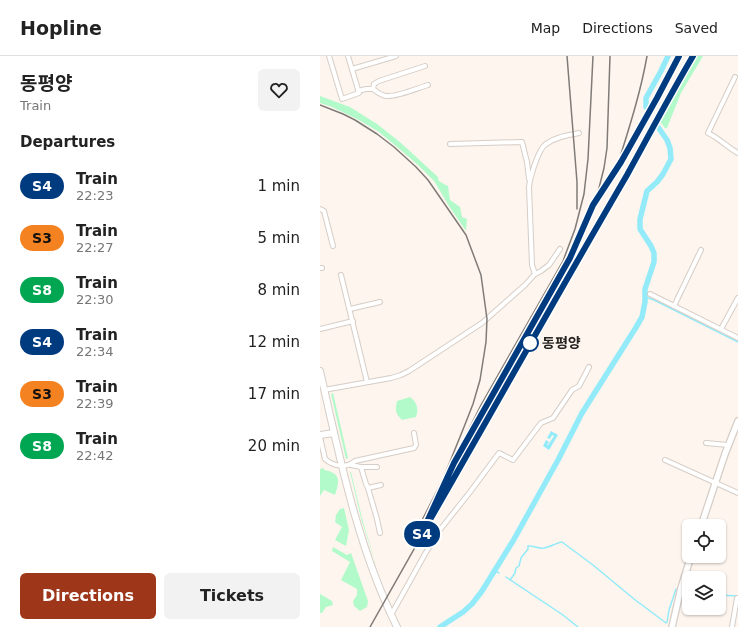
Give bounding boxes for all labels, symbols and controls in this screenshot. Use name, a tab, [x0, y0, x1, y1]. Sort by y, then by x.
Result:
text: Hopline	[20, 17, 102, 39]
text: Map	[531, 20, 560, 36]
text: Directions	[582, 20, 653, 36]
text: Saved	[675, 20, 718, 36]
button: heart	[258, 69, 300, 111]
text: 동평양	[20, 72, 72, 94]
text: Train	[20, 98, 51, 113]
text: Departures	[20, 133, 115, 151]
text: Train	[76, 170, 118, 188]
text: 1 min	[257, 177, 300, 195]
text: S4	[32, 178, 52, 194]
text: 22:23	[76, 188, 113, 203]
text: Train	[76, 222, 118, 240]
text: 5 min	[257, 229, 300, 247]
text: S3	[32, 230, 52, 246]
text: 22:27	[76, 240, 113, 255]
text: Train	[76, 274, 118, 292]
text: 8 min	[257, 281, 300, 299]
text: S8	[32, 282, 52, 298]
text: 22:30	[76, 292, 113, 307]
text: Train	[76, 326, 118, 344]
text: 12 min	[248, 333, 300, 351]
text: S4	[32, 334, 52, 350]
marker: 동평양	[521, 334, 539, 352]
place label: 동평양	[542, 335, 581, 351]
text: 22:34	[76, 344, 113, 359]
text: Train	[76, 378, 118, 396]
text: 17 min	[248, 385, 300, 403]
text: S3	[32, 386, 52, 402]
text: 22:39	[76, 396, 113, 411]
text: Train	[76, 430, 118, 448]
text: 20 min	[248, 437, 300, 455]
text: S8	[32, 438, 52, 454]
text: 22:42	[76, 448, 113, 463]
map controls	[682, 519, 726, 615]
button: locate	[682, 519, 726, 563]
line badge: S4	[404, 521, 440, 547]
text: S4	[412, 526, 432, 542]
button: layers	[682, 571, 726, 615]
button: Directions	[20, 573, 156, 619]
button: Tickets	[164, 573, 300, 619]

